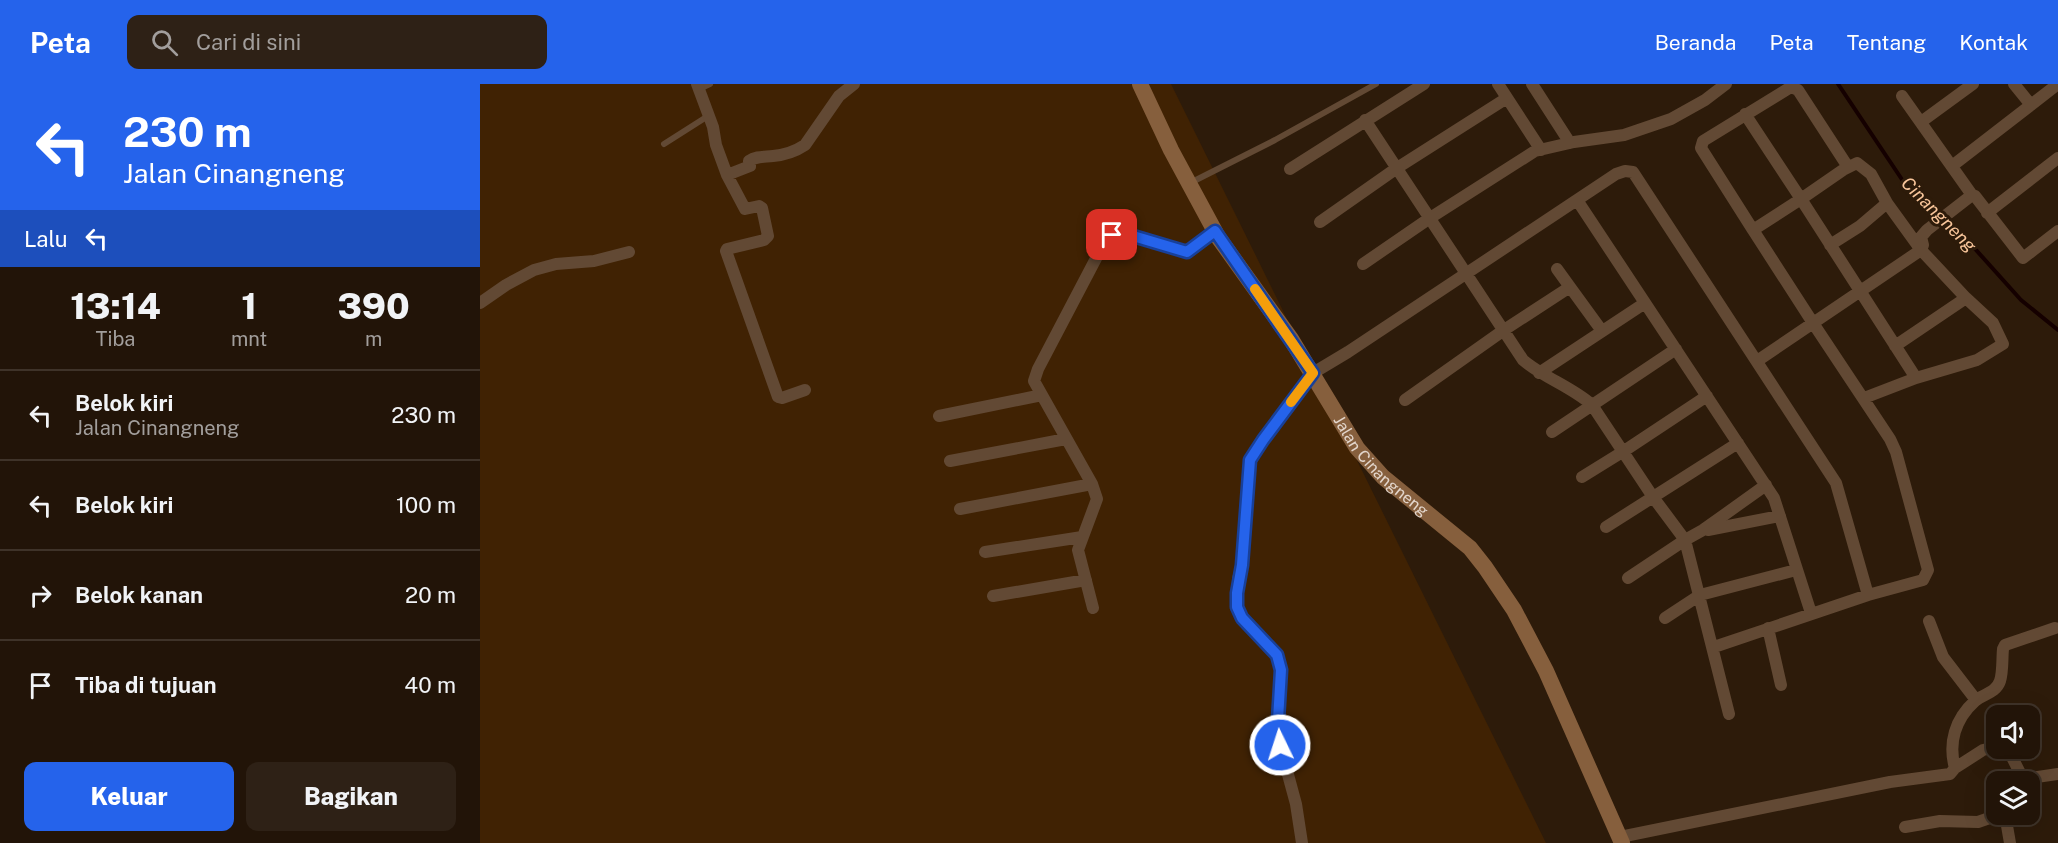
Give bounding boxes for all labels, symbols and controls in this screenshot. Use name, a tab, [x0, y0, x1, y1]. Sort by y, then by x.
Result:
search box	[127, 15, 547, 69]
text: Peta	[30, 26, 91, 59]
icon: search	[148, 26, 181, 59]
text: Cari di sini	[196, 29, 301, 55]
text: Beranda	[1655, 30, 1736, 55]
text: Peta	[1769, 30, 1814, 55]
text: Tentang	[1847, 30, 1926, 55]
text: Kontak	[1959, 30, 2028, 55]
text: 230 m	[123, 107, 252, 156]
icon: left	[24, 108, 102, 186]
text: Jalan Cinangneng	[123, 157, 345, 189]
water label: Cinangneng	[1897, 172, 1981, 256]
pin	[1086, 209, 1137, 260]
icon: arrive	[1095, 218, 1128, 251]
icon: left	[80, 222, 113, 255]
text: Lalu	[24, 226, 68, 252]
text: 13:14	[70, 285, 161, 327]
text: 1	[241, 285, 257, 327]
text: 390	[337, 285, 410, 327]
text: Tiba	[96, 327, 135, 351]
text: mnt	[231, 327, 267, 351]
text: m	[365, 327, 382, 351]
text: Belok kiri	[75, 390, 173, 416]
icon: left	[24, 399, 57, 432]
text: 230 m	[391, 402, 456, 428]
street label: Jalan Cinangneng	[1330, 412, 1433, 520]
text: Jalan Cinangneng	[75, 416, 240, 440]
icon: left	[24, 489, 57, 522]
text: Belok kiri	[75, 492, 173, 518]
text: 100 m	[396, 492, 456, 518]
icon: right	[24, 579, 57, 612]
text: Belok kanan	[75, 582, 203, 608]
text: 20 m	[405, 582, 456, 608]
icon: arrive	[24, 669, 57, 702]
text: Tiba di tujuan	[75, 672, 216, 698]
text: 40 m	[404, 672, 456, 698]
map controls	[1986, 705, 2040, 825]
button: sound	[1986, 705, 2040, 759]
position arrow	[1248, 713, 1312, 777]
button: Keluar	[24, 762, 234, 831]
button: Bagikan	[246, 762, 456, 831]
button: layers	[1986, 771, 2040, 825]

